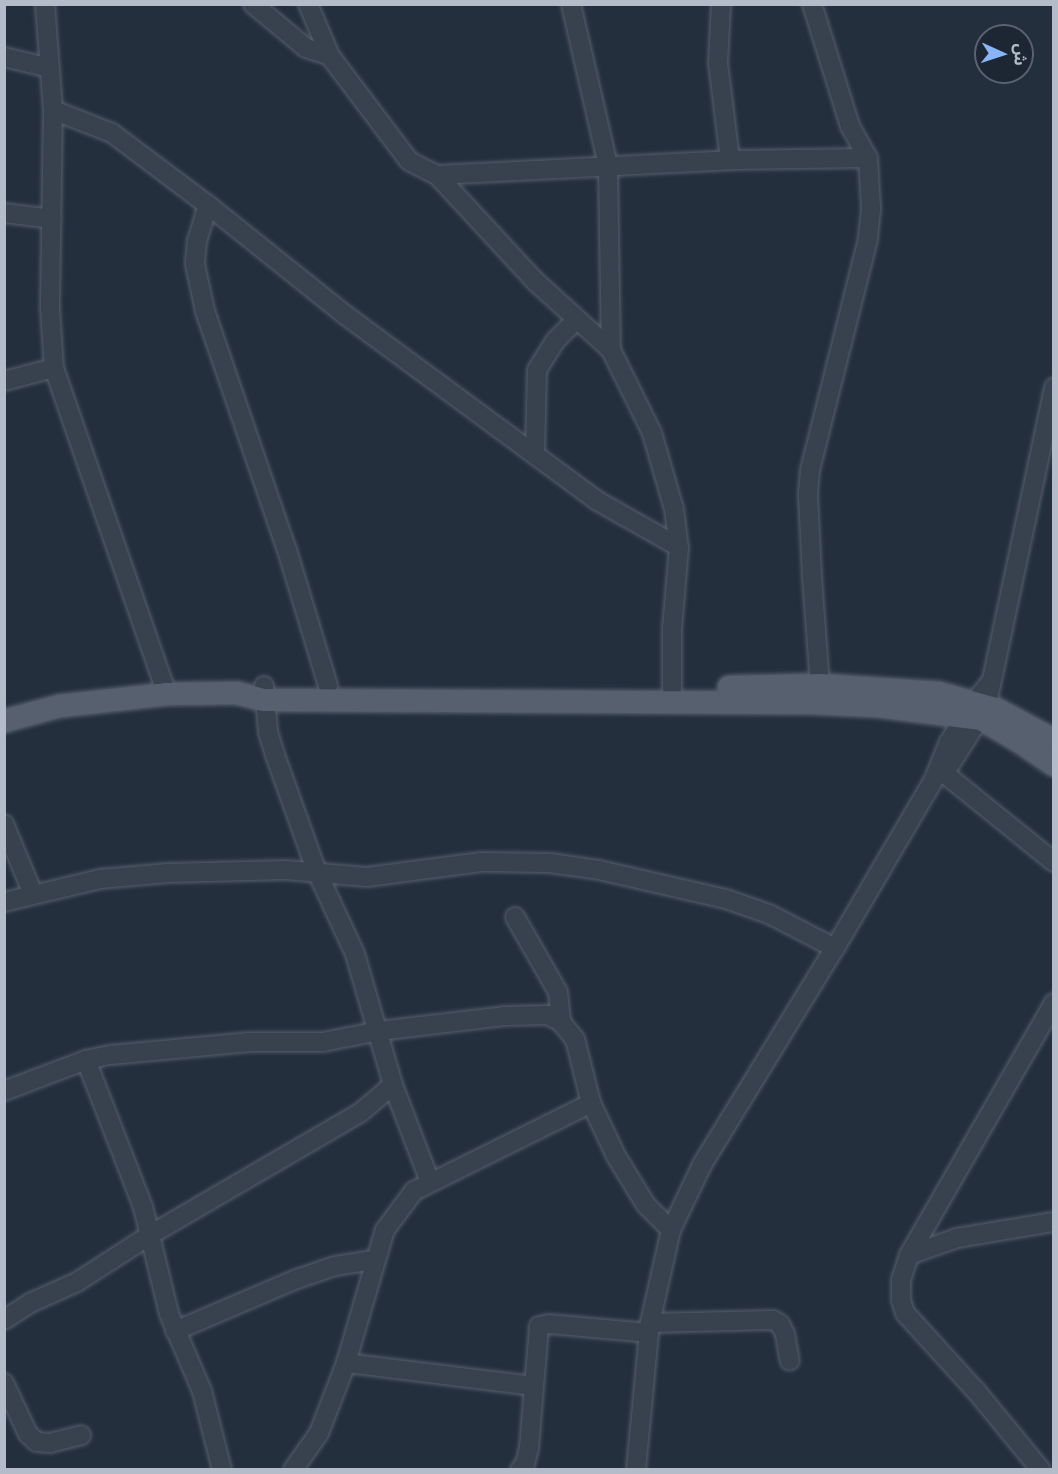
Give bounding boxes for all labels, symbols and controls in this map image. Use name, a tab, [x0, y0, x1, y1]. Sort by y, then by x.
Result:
north arrow	[974, 24, 1034, 84]
text: ش	[1009, 43, 1032, 66]

